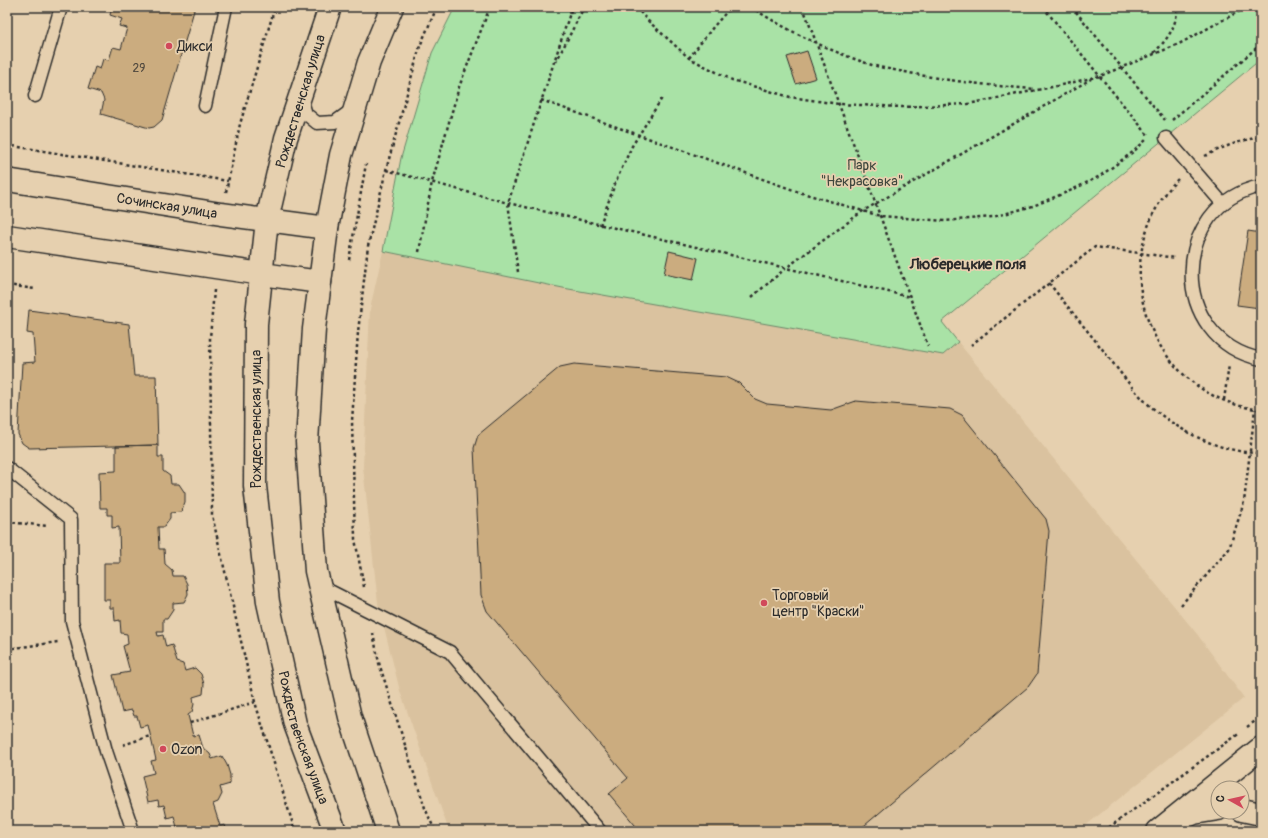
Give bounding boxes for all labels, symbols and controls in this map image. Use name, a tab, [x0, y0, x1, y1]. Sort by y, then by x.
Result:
street label: Рождественская улица	[272, 32, 329, 170]
place label: Дикси	[176, 38, 212, 55]
marker: Дикси	[164, 41, 174, 51]
house number: 29	[133, 61, 145, 76]
park label: Парк "Некрасовка"	[821, 157, 903, 190]
street label: Сочинская улица	[115, 190, 219, 222]
district label: Люберецкие поля	[909, 255, 1026, 274]
street label: Рождественская улица	[248, 350, 265, 488]
place label: Торговый центр "Краски"	[772, 587, 864, 620]
marker: Торговый центр "Краски"	[759, 598, 769, 608]
street label: Рождественская улица	[275, 670, 332, 807]
place label: Ozon	[171, 741, 203, 758]
marker: Ozon	[158, 744, 168, 754]
north arrow	[1210, 780, 1250, 820]
text: С	[1214, 794, 1228, 803]

